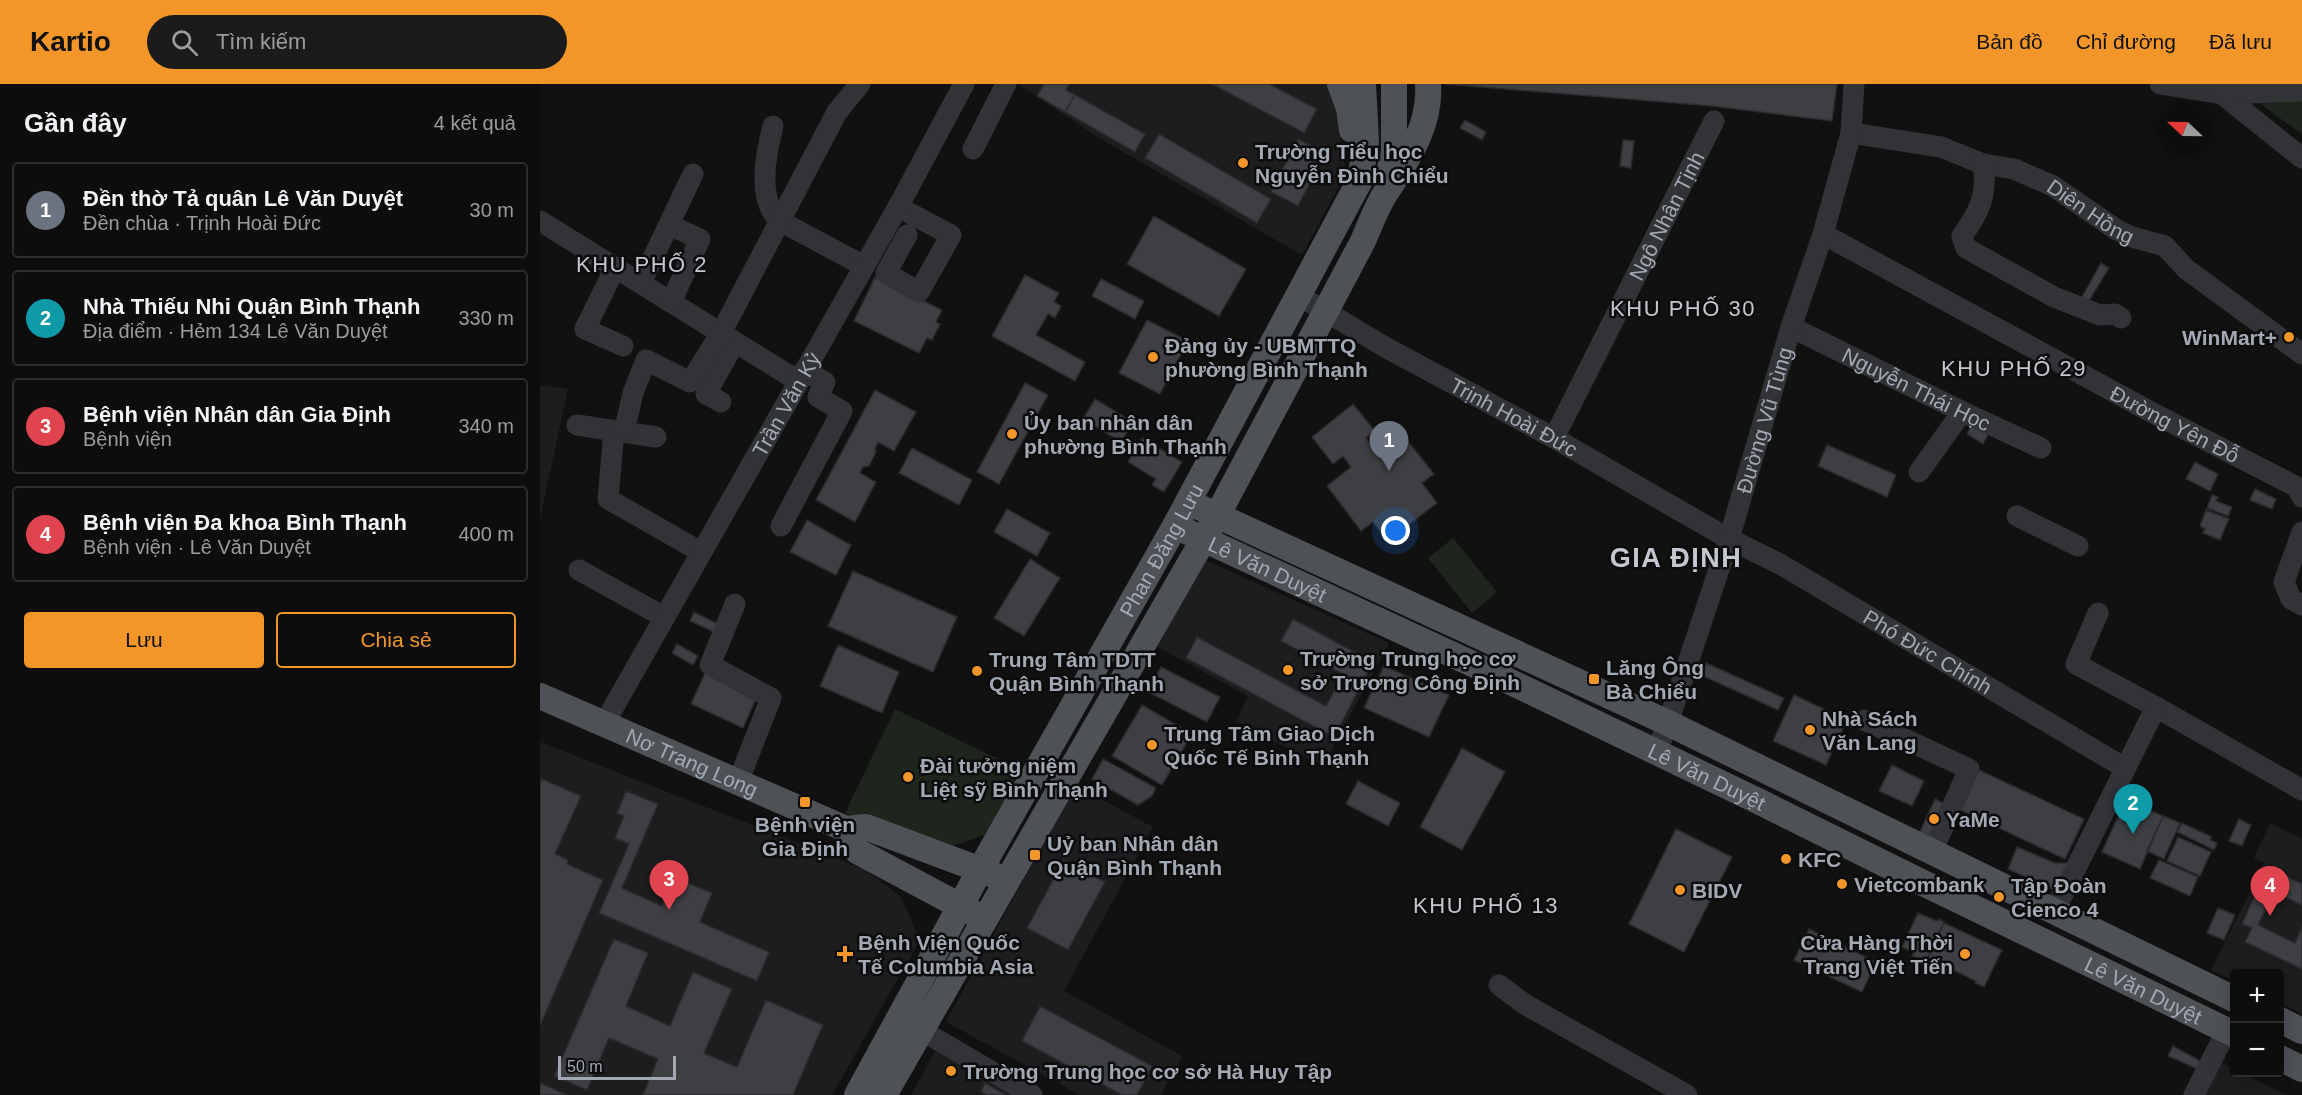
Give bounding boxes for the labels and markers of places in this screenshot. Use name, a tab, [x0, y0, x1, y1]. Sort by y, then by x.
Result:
place label: Trường Tiểu học Nguyễn Đình Chiểu	[1255, 140, 1449, 187]
marker: Trường Tiểu học Nguyễn Đình Chiểu	[1236, 156, 1250, 170]
place label: WinMart+	[2182, 326, 2277, 349]
marker: WinMart+	[2282, 330, 2296, 344]
place label: Đảng ủy - UBMTTQ phường Bình Thạnh	[1165, 334, 1368, 381]
marker: Đảng ủy - UBMTTQ phường Bình Thạnh	[1146, 350, 1160, 364]
place label: Ủy ban nhân dân phường Bình Thạnh	[1024, 411, 1227, 458]
pin: 1	[1370, 422, 1408, 471]
marker: Ủy ban nhân dân phường Bình Thạnh	[1005, 427, 1019, 441]
place label: Trường Trung học cơ sở Trương Công Định	[1300, 647, 1520, 694]
place label: Trung Tâm TDTT Quận Bình Thạnh	[989, 648, 1164, 695]
place label: Lăng Ông Bà Chiểu	[1606, 656, 1704, 703]
marker: Trường Trung học cơ sở Trương Công Định	[1281, 663, 1295, 677]
marker: Trung Tâm TDTT Quận Bình Thạnh	[970, 664, 984, 678]
marker: Lăng Ông Bà Chiểu	[1587, 672, 1601, 686]
place label: Nhà Sách Văn Lang	[1822, 707, 1918, 754]
place label: Trung Tâm Giao Dịch Quốc Tế Binh Thạnh	[1164, 722, 1375, 769]
marker: Nhà Sách Văn Lang	[1803, 723, 1817, 737]
marker: Trung Tâm Giao Dịch Quốc Tế Binh Thạnh	[1145, 738, 1159, 752]
place label: Đài tưởng niệm Liệt sỹ Bình Thạnh	[920, 754, 1108, 801]
marker: Đài tưởng niệm Liệt sỹ Bình Thạnh	[901, 770, 915, 784]
pin: 2	[2114, 784, 2152, 834]
marker: Bệnh viện Gia Định	[798, 795, 812, 809]
place label: YaMe	[1946, 808, 2000, 831]
marker: YaMe	[1927, 812, 1941, 826]
place label: Bệnh viện Gia Định	[755, 813, 855, 860]
place label: Uỷ ban Nhân dân Quận Bình Thạnh	[1047, 832, 1222, 879]
marker: Uỷ ban Nhân dân Quận Bình Thạnh	[1028, 848, 1042, 862]
place label: KFC	[1798, 848, 1841, 871]
marker: KFC	[1779, 852, 1793, 866]
pin: 3	[650, 860, 688, 910]
pin: 4	[2250, 866, 2290, 916]
place label: Vietcombank	[1854, 873, 1985, 896]
place label: Tập Đoàn Cienco 4	[2011, 874, 2107, 921]
marker: Vietcombank	[1835, 877, 1849, 891]
place label: BIDV	[1692, 879, 1742, 902]
marker: BIDV	[1673, 883, 1687, 897]
marker: Tập Đoàn Cienco 4	[1992, 890, 2006, 904]
place label: Bệnh Viện Quốc Tế Columbia Asia	[858, 931, 1034, 978]
place label: Cửa Hàng Thời Trang Việt Tiến	[1800, 931, 1953, 978]
marker: Bệnh Viện Quốc Tế Columbia Asia	[836, 945, 854, 963]
marker: Cửa Hàng Thời Trang Việt Tiến	[1958, 947, 1972, 961]
place label: Trường Trung học cơ sở Hà Huy Tập	[963, 1060, 1332, 1083]
marker: Trường Trung học cơ sở Hà Huy Tập	[944, 1064, 958, 1078]

